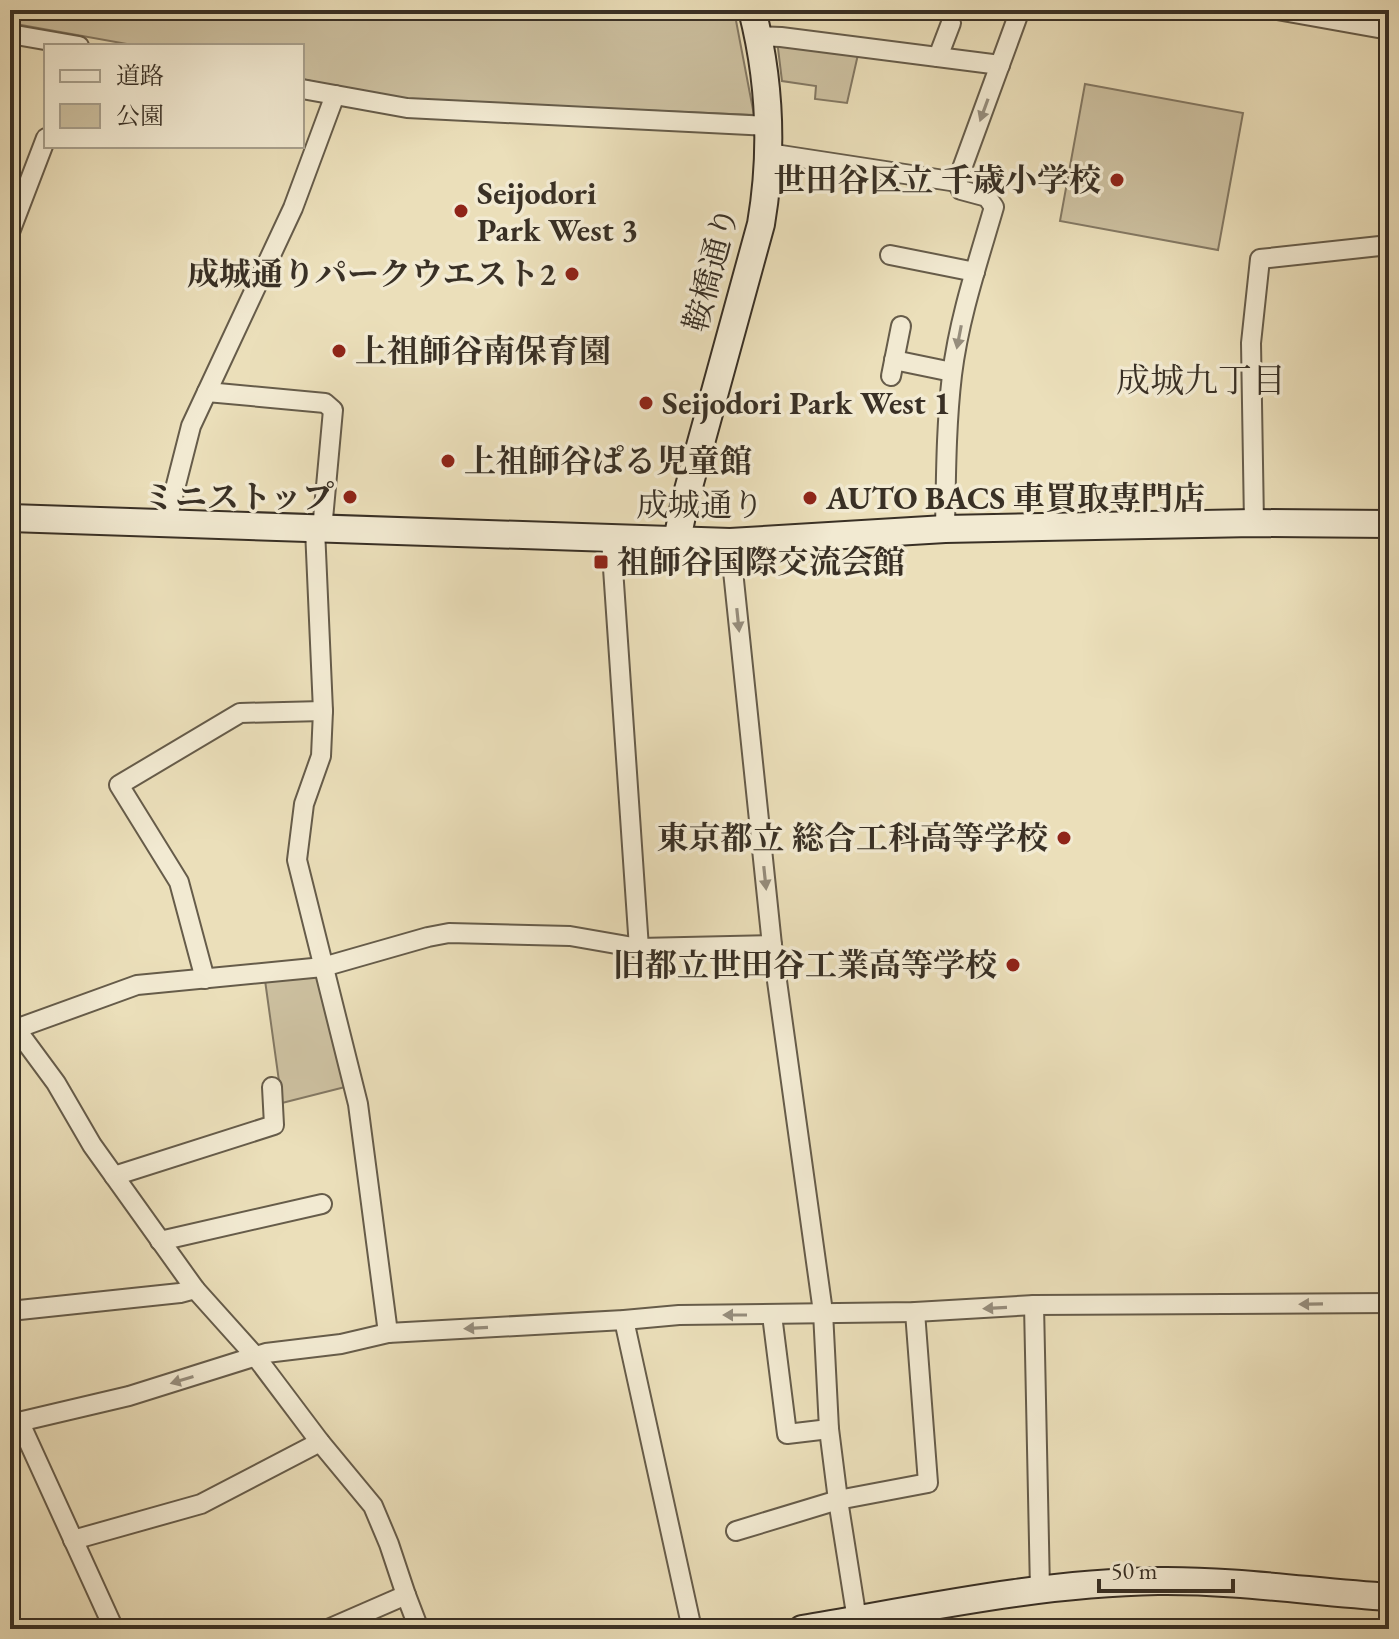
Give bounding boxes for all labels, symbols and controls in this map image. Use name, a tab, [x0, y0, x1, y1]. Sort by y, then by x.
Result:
legend	[44, 44, 304, 148]
text: 道路	[116, 60, 164, 91]
one-way arrow	[977, 98, 990, 122]
text: 公園	[116, 100, 164, 131]
place label: 世田谷区立 千歳小学校	[773, 159, 1101, 201]
marker: 世田谷区立 千歳小学校	[1108, 171, 1126, 189]
place label: Seijodori Park West 3	[477, 172, 638, 251]
marker: Seijodori Park West 3	[452, 202, 470, 220]
street label: 鞍橋通り	[674, 202, 748, 336]
place label: 成城通りパークウエスト2	[187, 253, 556, 295]
marker: 成城通りパークウエスト2	[563, 265, 581, 283]
one-way arrow	[953, 325, 965, 350]
place label: 上祖師谷南保育園	[355, 330, 611, 372]
marker: 上祖師谷南保育園	[330, 342, 348, 360]
district label: 成城九丁目	[1116, 358, 1286, 402]
place label: Seijodori Park West 1	[662, 382, 950, 424]
marker: Seijodori Park West 1	[637, 394, 655, 412]
place label: 上祖師谷ぱる児童館	[464, 440, 752, 482]
marker: 上祖師谷ぱる児童館	[439, 452, 457, 470]
place label: ミニストップ	[143, 476, 334, 518]
place label: AUTO BACS 車買取専門店	[825, 477, 1205, 519]
street label: 成城通り	[636, 484, 764, 526]
marker: ミニストップ	[341, 488, 359, 506]
marker: AUTO BACS 車買取専門店	[801, 489, 819, 507]
place label: 祖師谷国際交流会館	[617, 541, 905, 583]
marker: 祖師谷国際交流会館	[592, 553, 610, 571]
one-way arrow	[732, 608, 745, 633]
place label: 東京都立 総合工科高等学校	[656, 817, 1048, 859]
marker: 東京都立 総合工科高等学校	[1055, 829, 1073, 847]
one-way arrow	[759, 866, 772, 891]
place label: 旧都立世田谷工業高等学校	[613, 944, 997, 986]
marker: 旧都立世田谷工業高等学校	[1004, 956, 1022, 974]
one-way arrow	[1298, 1297, 1323, 1310]
one-way arrow	[982, 1301, 1007, 1314]
one-way arrow	[722, 1309, 747, 1321]
one-way arrow	[463, 1322, 488, 1335]
one-way arrow	[169, 1374, 193, 1387]
scale bar	[1099, 1543, 1233, 1593]
text: 50 m	[1111, 1555, 1158, 1586]

